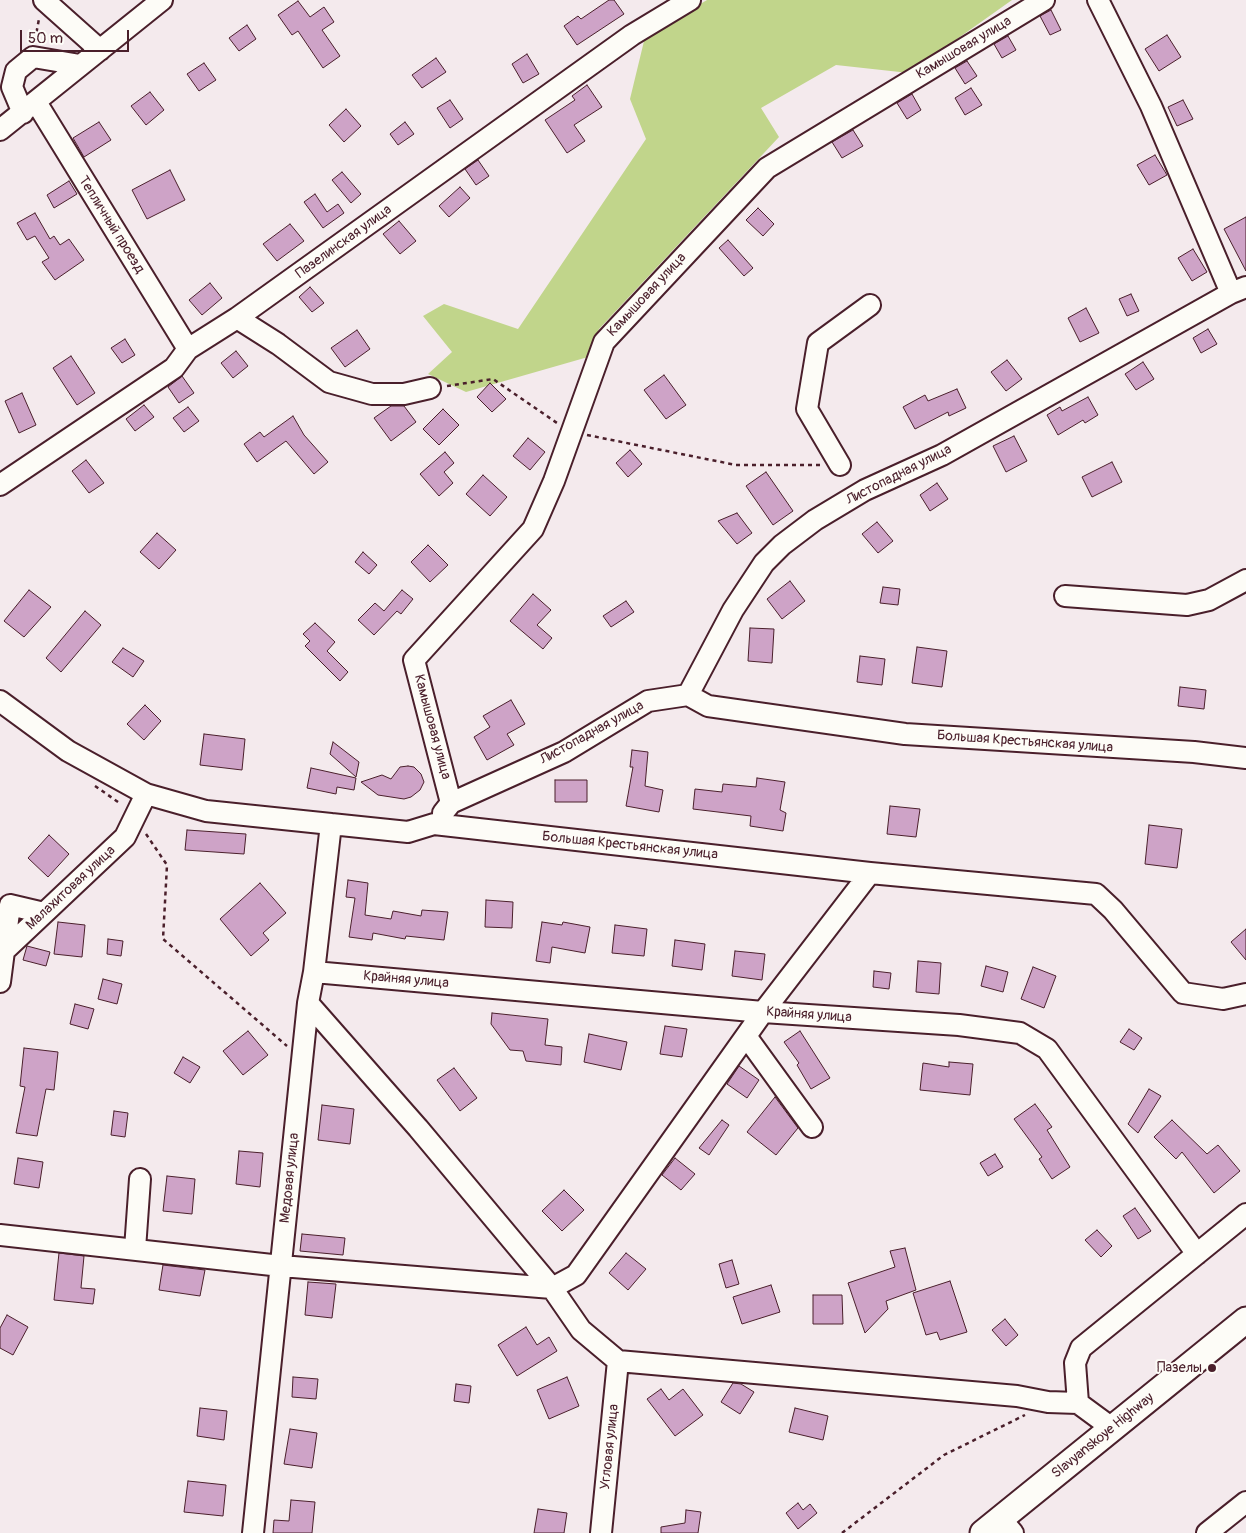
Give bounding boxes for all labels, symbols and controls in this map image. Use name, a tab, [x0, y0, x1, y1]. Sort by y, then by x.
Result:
street label: Камышовая улица	[913, 13, 1015, 83]
scale bar	[22, 20, 131, 52]
text: 50 m	[28, 29, 63, 48]
street label: Тепличный проезд	[74, 173, 148, 277]
street label: Пазелинская улица	[293, 202, 395, 282]
street label: Камышовая улица	[604, 250, 690, 340]
street label: Листопадная улица	[844, 441, 954, 509]
street label: Камышовая улица	[410, 673, 454, 781]
street label: Листопадная улица	[537, 698, 647, 768]
street label: Большая Крестьянская улица	[936, 727, 1114, 757]
street label: Большая Крестьянская улица	[541, 828, 719, 864]
street label: Малахитовая улица	[23, 842, 119, 934]
street label: Крайняя улица	[362, 968, 450, 992]
street label: Крайняя улица	[766, 1004, 852, 1026]
street label: Медовая улица	[277, 1132, 303, 1224]
place label: Пазелы	[1157, 1360, 1202, 1376]
marker: Пазелы	[1206, 1362, 1218, 1374]
street label: Slavyanskoye Highway	[1049, 1390, 1157, 1482]
street label: Угловая улица	[597, 1403, 623, 1491]

